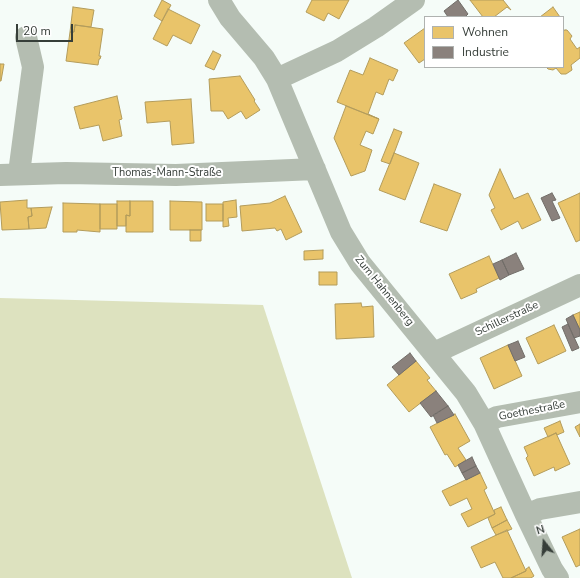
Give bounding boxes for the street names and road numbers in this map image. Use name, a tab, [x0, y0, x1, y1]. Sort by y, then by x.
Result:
street label: Thomas-Mann-Straße	[112, 166, 222, 180]
street label: Zum Hahnenberg	[352, 253, 416, 329]
street label: Schillerstraße	[473, 299, 541, 339]
street label: Goethestraße	[498, 398, 566, 424]

